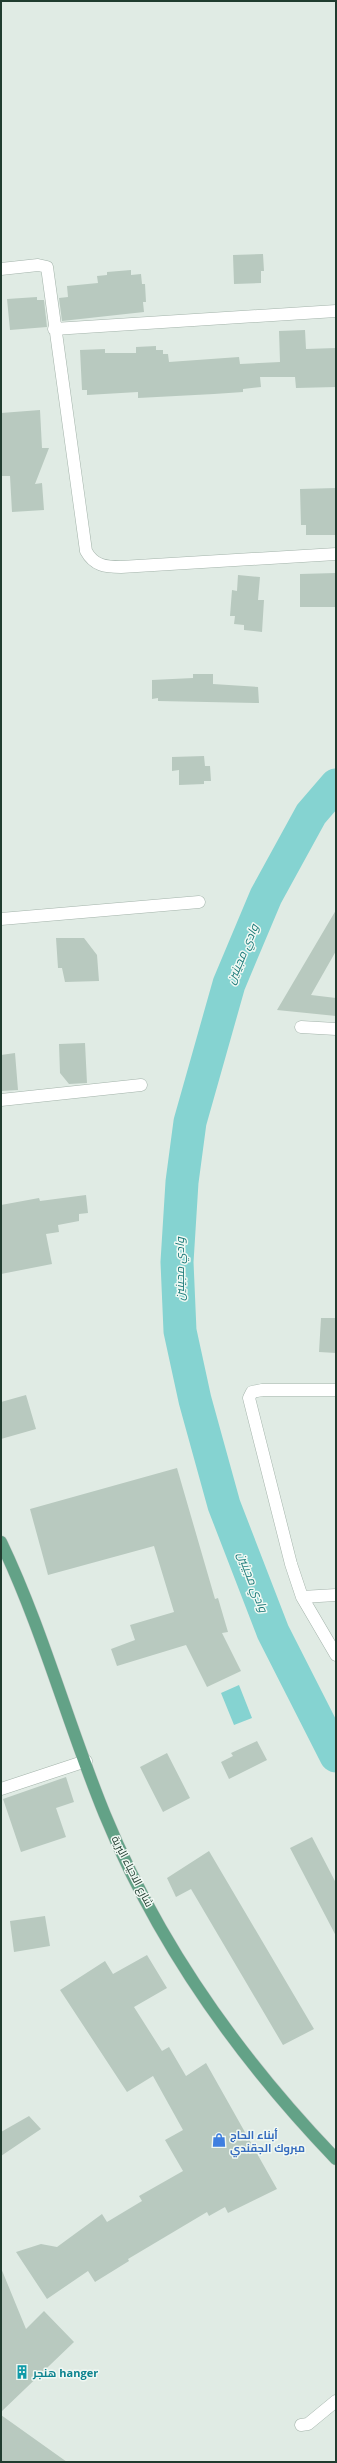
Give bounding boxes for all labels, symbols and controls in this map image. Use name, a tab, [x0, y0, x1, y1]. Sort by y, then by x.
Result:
water label: وادي مجينين	[222, 920, 265, 987]
water label: وادي مجينين	[171, 1236, 190, 1301]
water label: وادي مجينين	[232, 1549, 273, 1617]
street label: شارع الاحياء البرية	[108, 1833, 157, 1910]
place label: أبناء الحاج مبروك الجقندي	[230, 2127, 305, 2158]
shop icon: أبناء الحاج مبروك الجقندي	[211, 2132, 227, 2148]
building icon: هنجر hanger	[14, 2364, 30, 2380]
place label: هنجر hanger	[32, 2365, 98, 2380]

